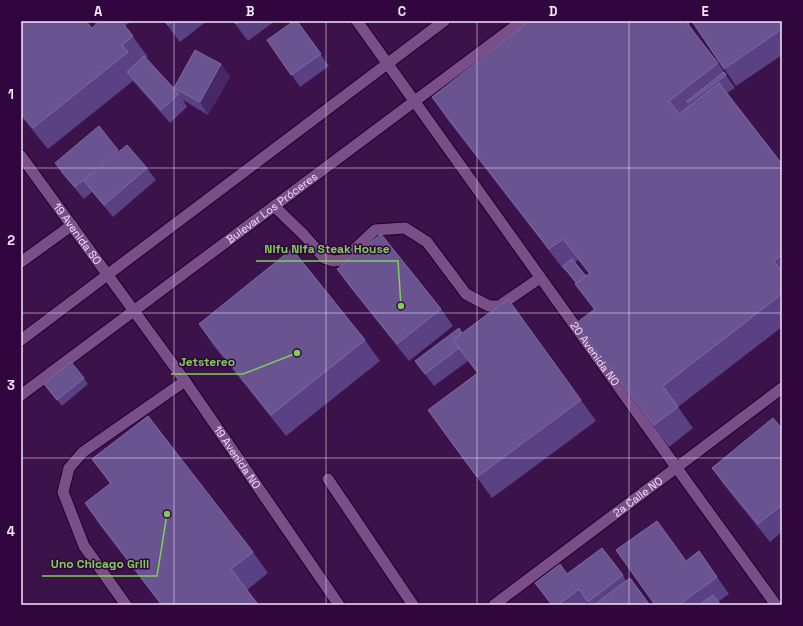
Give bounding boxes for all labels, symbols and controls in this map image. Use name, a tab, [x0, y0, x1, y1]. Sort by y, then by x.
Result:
text: A	[94, 3, 103, 20]
text: B	[246, 3, 255, 20]
text: C	[398, 3, 406, 20]
text: D	[549, 3, 558, 20]
text: E	[701, 3, 709, 20]
text: 1	[8, 86, 14, 103]
street label: Bulevar Los Próceres	[223, 169, 320, 246]
street label: 19 Avenida SO	[50, 200, 105, 267]
text: 2	[7, 232, 15, 249]
callout: Nifu Nifa Steak House	[256, 237, 398, 261]
text: Nifu Nifa Steak House	[264, 241, 390, 257]
street label: 20 Avenida NO	[567, 319, 623, 389]
callout: Jetstereo	[171, 350, 243, 374]
text: Jetstereo	[179, 354, 235, 370]
text: 3	[7, 377, 15, 394]
street label: 19 Avenida NO	[211, 423, 264, 491]
street label: 2a Calle NO	[610, 473, 665, 520]
text: 4	[7, 523, 15, 540]
callout: Uno Chicago Grill	[42, 552, 157, 576]
text: Uno Chicago Grill	[51, 556, 149, 572]

